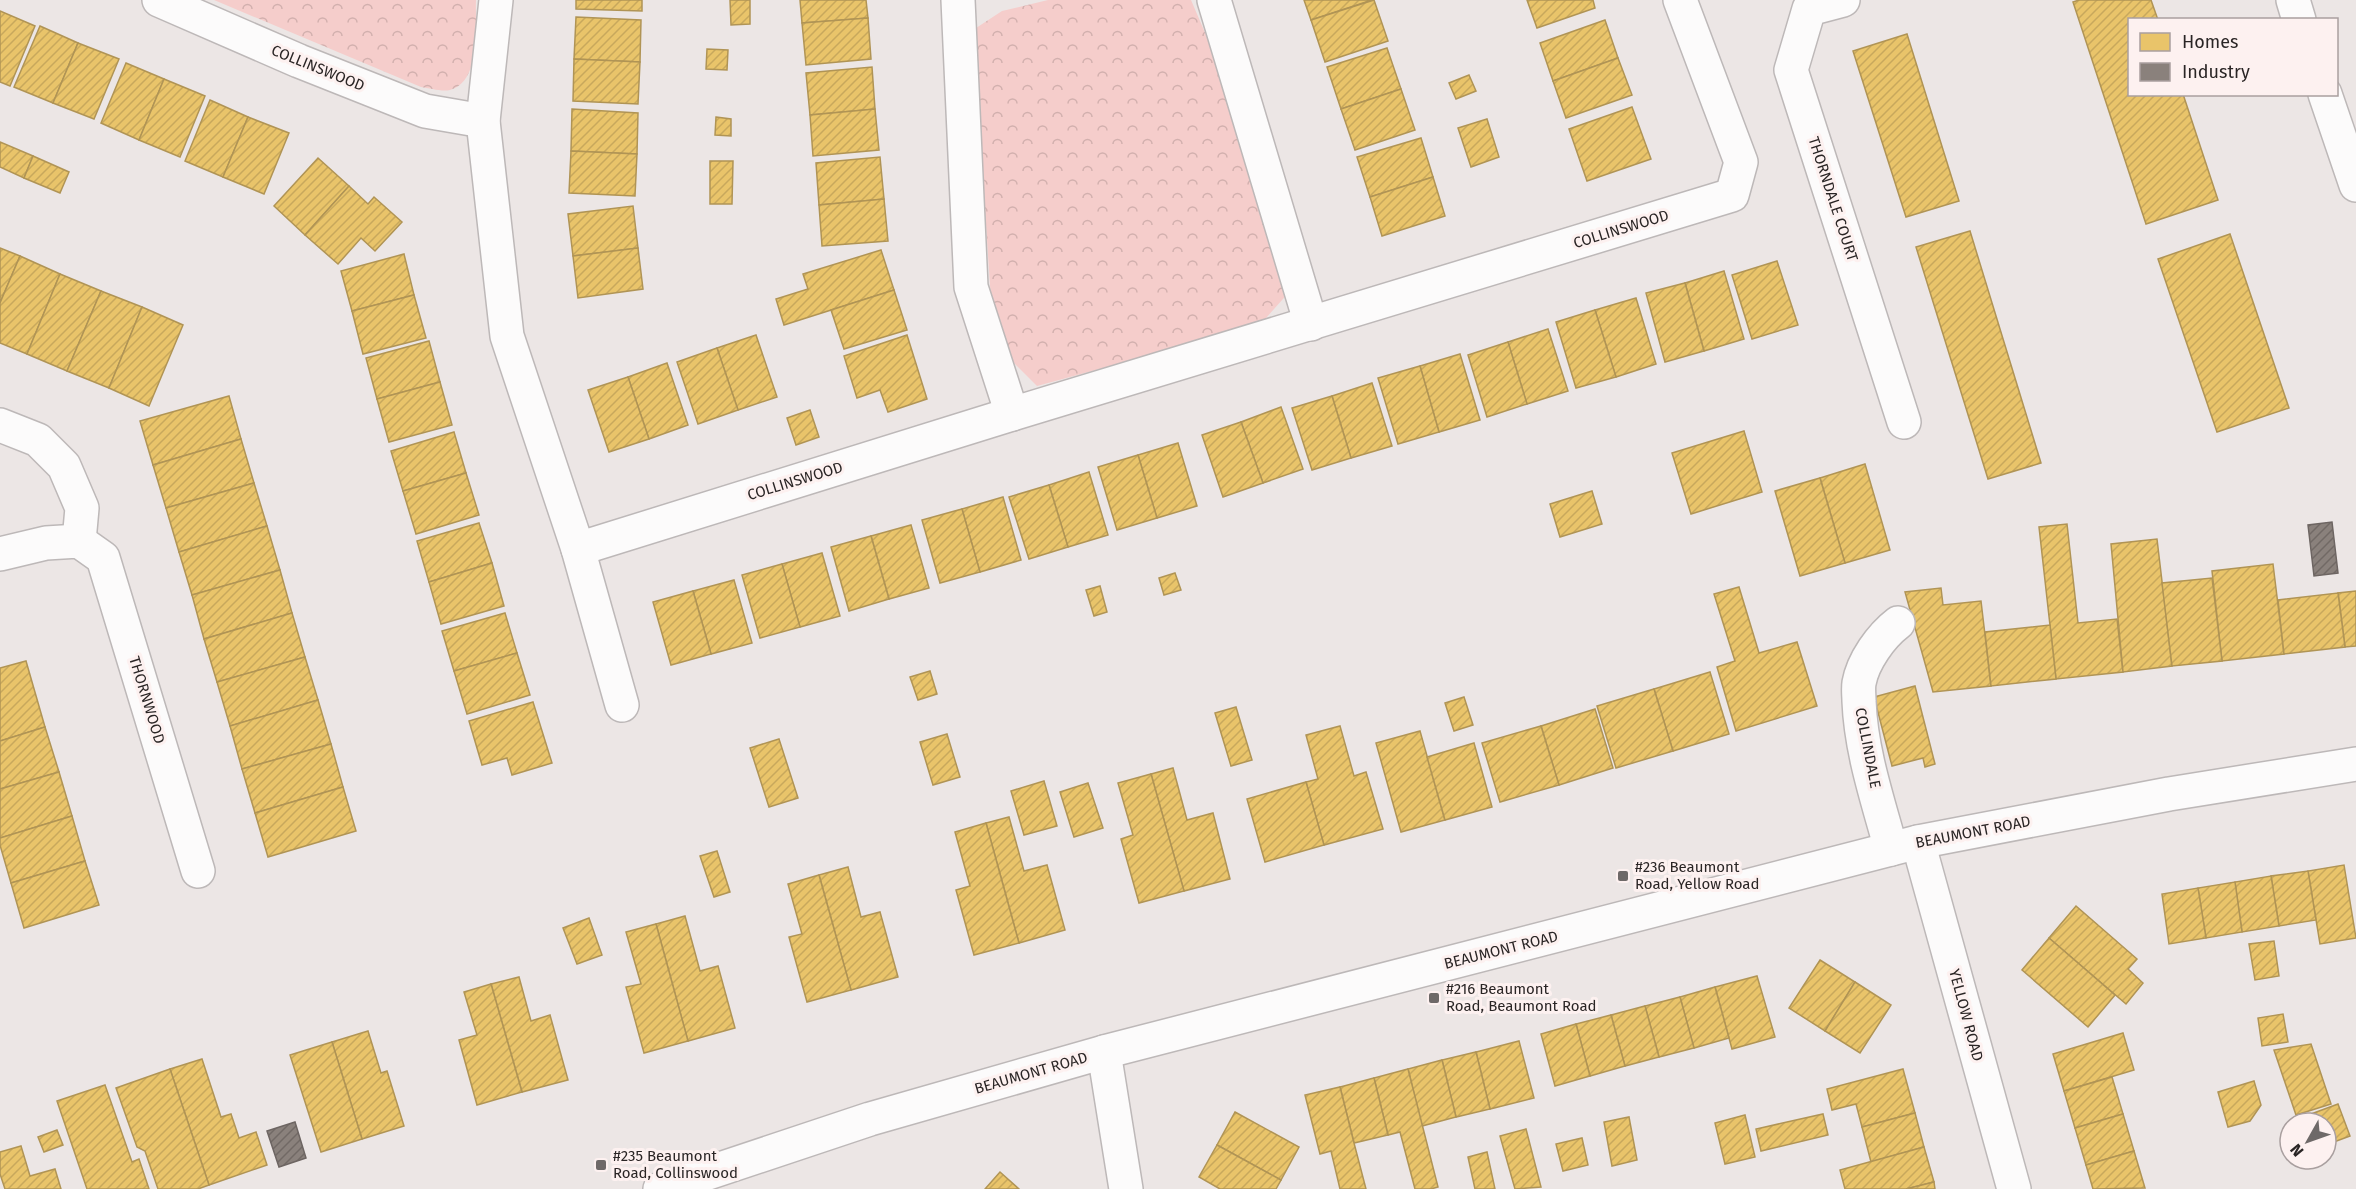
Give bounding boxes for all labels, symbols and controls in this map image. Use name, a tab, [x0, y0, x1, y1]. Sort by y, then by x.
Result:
legend	[2128, 18, 2338, 96]
text: Homes	[2182, 31, 2238, 53]
street label: COLLINSWOOD	[269, 41, 367, 95]
text: Industry	[2182, 61, 2250, 83]
street label: THORNDALE COURT	[1804, 134, 1862, 264]
street label: COLLINSWOOD	[1571, 206, 1671, 252]
street label: COLLINSWOOD	[745, 458, 845, 504]
street label: THORNWOOD	[125, 654, 169, 746]
street label: COLLINDALE	[1851, 706, 1885, 790]
street label: BEAUMONT ROAD	[1914, 812, 2032, 852]
place label: #236 Beaumont Road, Yellow Road	[1635, 858, 1760, 893]
marker: #236 Beaumont Road, Yellow Road	[1616, 869, 1630, 883]
street label: BEAUMONT ROAD	[1442, 927, 1560, 973]
street label: YELLOW ROAD	[1945, 967, 1987, 1063]
place label: #216 Beaumont Road, Beaumont Road	[1446, 980, 1597, 1015]
marker: #216 Beaumont Road, Beaumont Road	[1427, 991, 1441, 1005]
street label: BEAUMONT ROAD	[972, 1048, 1090, 1098]
north arrow	[2278, 1111, 2338, 1171]
text: N	[2286, 1140, 2308, 1160]
place label: #235 Beaumont Road, Collinswood	[613, 1147, 738, 1182]
marker: #235 Beaumont Road, Collinswood	[594, 1158, 608, 1172]

